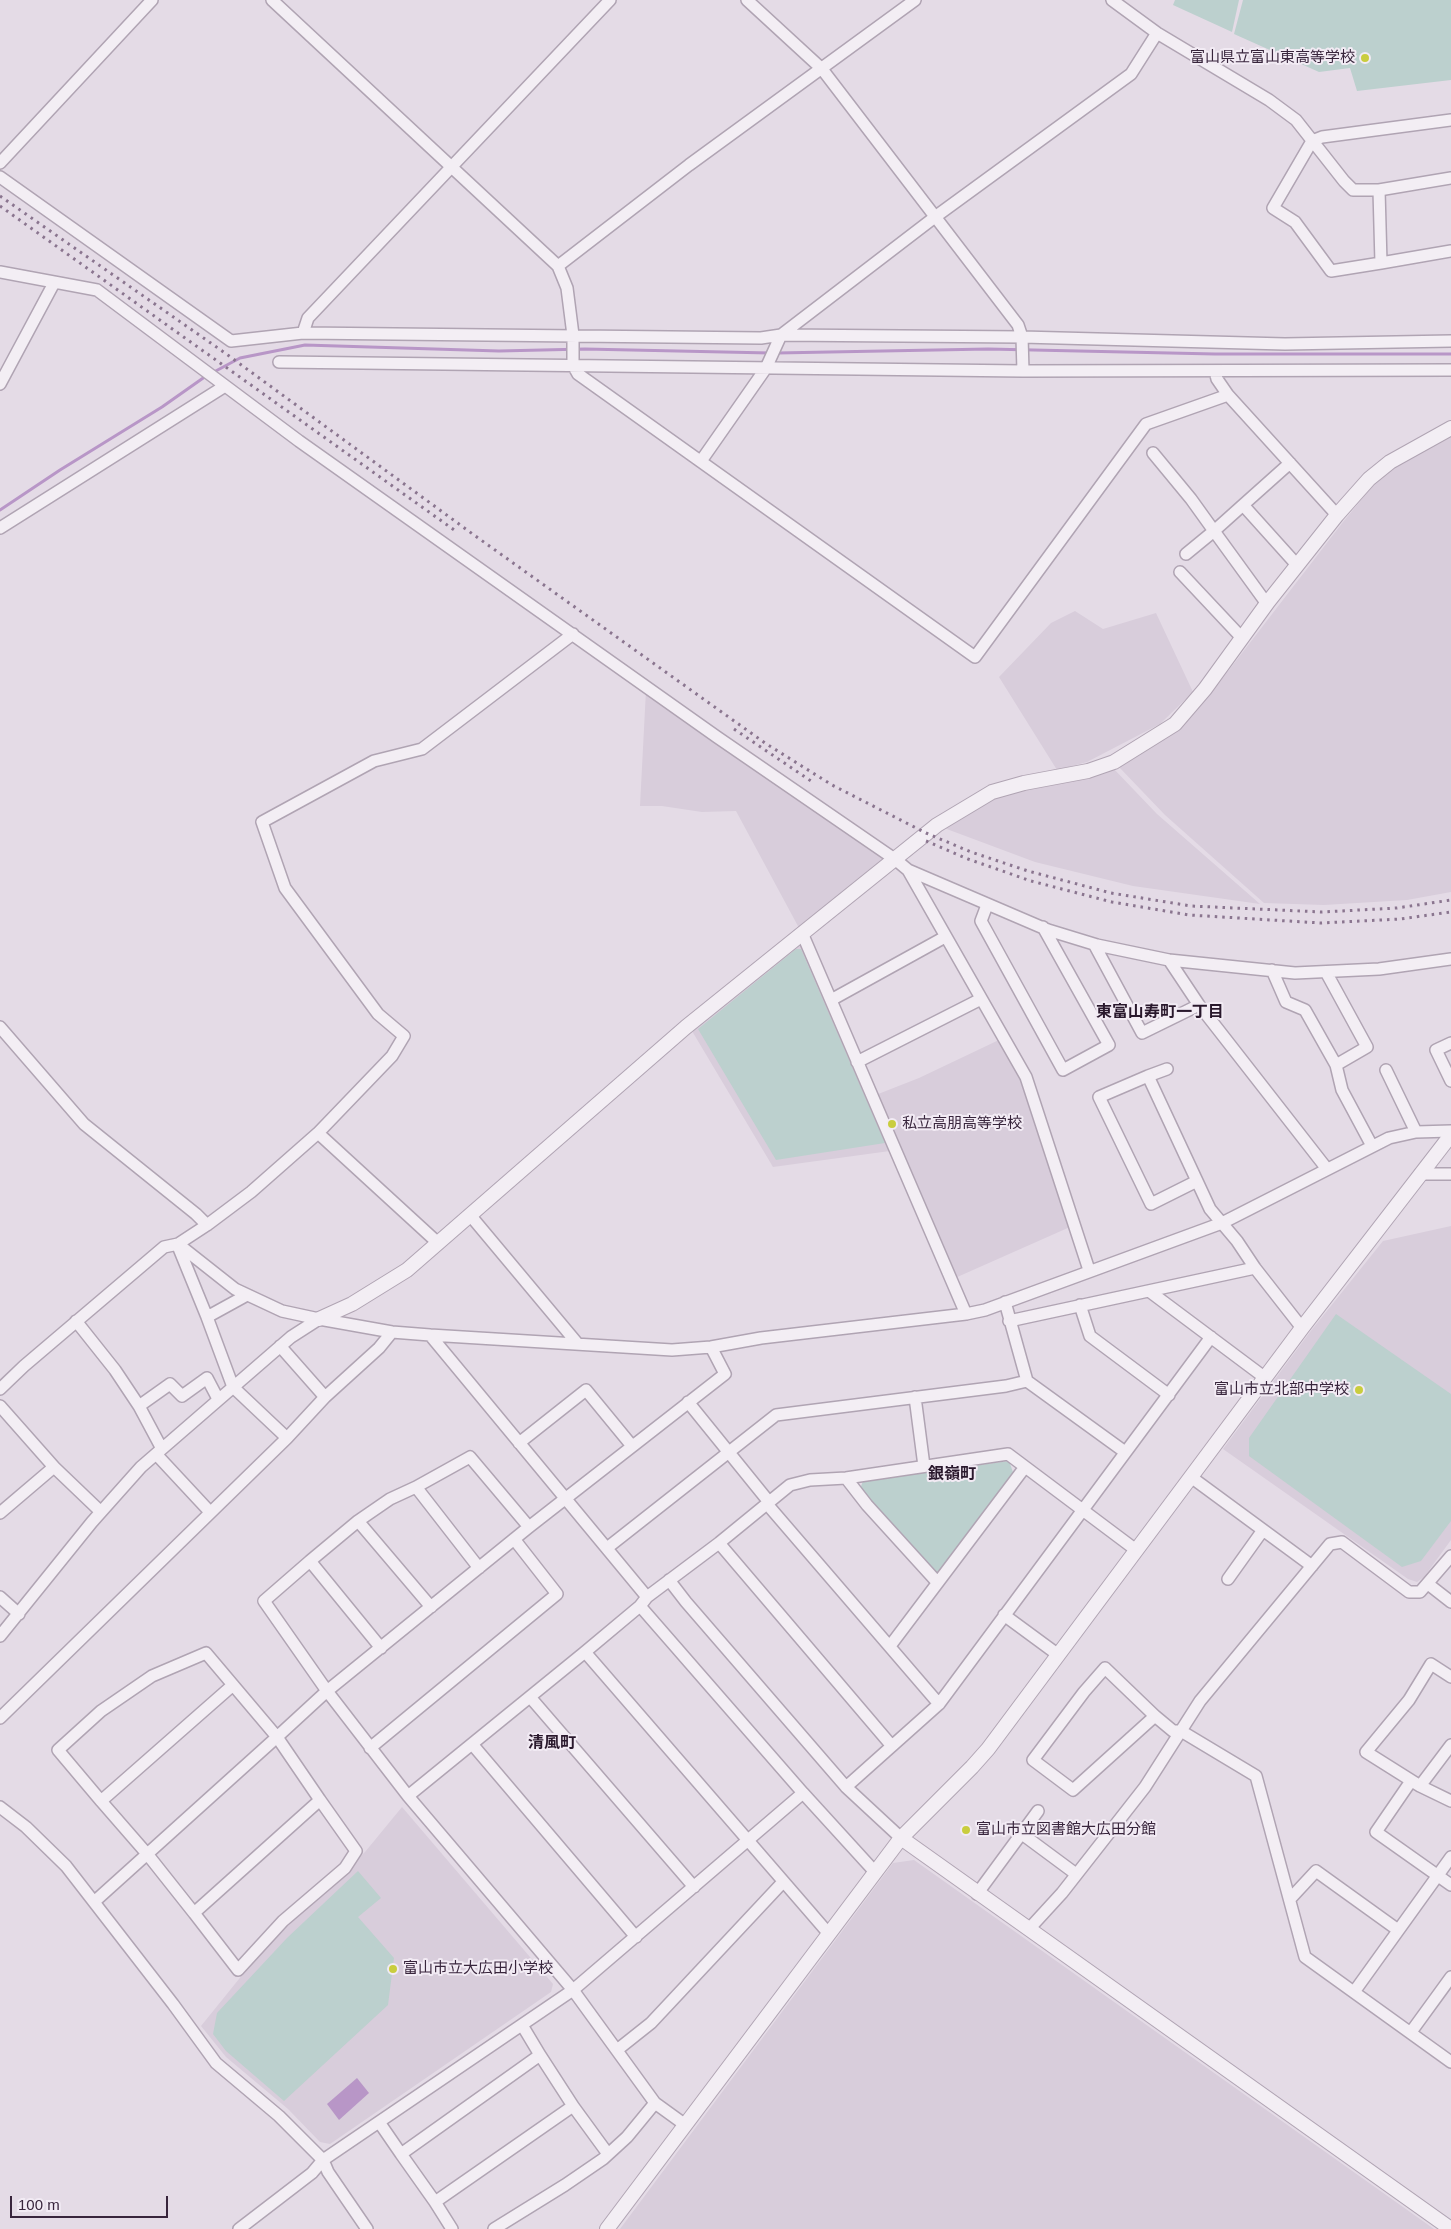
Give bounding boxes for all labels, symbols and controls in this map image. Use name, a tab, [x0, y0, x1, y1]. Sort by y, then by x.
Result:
place label: 富山県立富山東高等学校	[1190, 49, 1355, 67]
marker: 富山県立富山東高等学校	[1359, 52, 1371, 64]
district label: 東富山寿町一丁目	[1096, 1003, 1224, 1023]
place label: 私立高朋高等学校	[902, 1115, 1022, 1133]
marker: 私立高朋高等学校	[886, 1118, 898, 1130]
place label: 富山市立北部中学校	[1214, 1381, 1349, 1399]
marker: 富山市立北部中学校	[1353, 1384, 1365, 1396]
district label: 銀嶺町	[928, 1465, 976, 1485]
district label: 清風町	[528, 1734, 576, 1754]
place label: 富山市立図書館大広田分館	[976, 1821, 1156, 1839]
marker: 富山市立図書館大広田分館	[960, 1824, 972, 1836]
place label: 富山市立大広田小学校	[403, 1960, 553, 1978]
marker: 富山市立大広田小学校	[387, 1963, 399, 1975]
scale bar	[12, 2186, 170, 2218]
text: 100 m	[18, 2196, 60, 2213]

